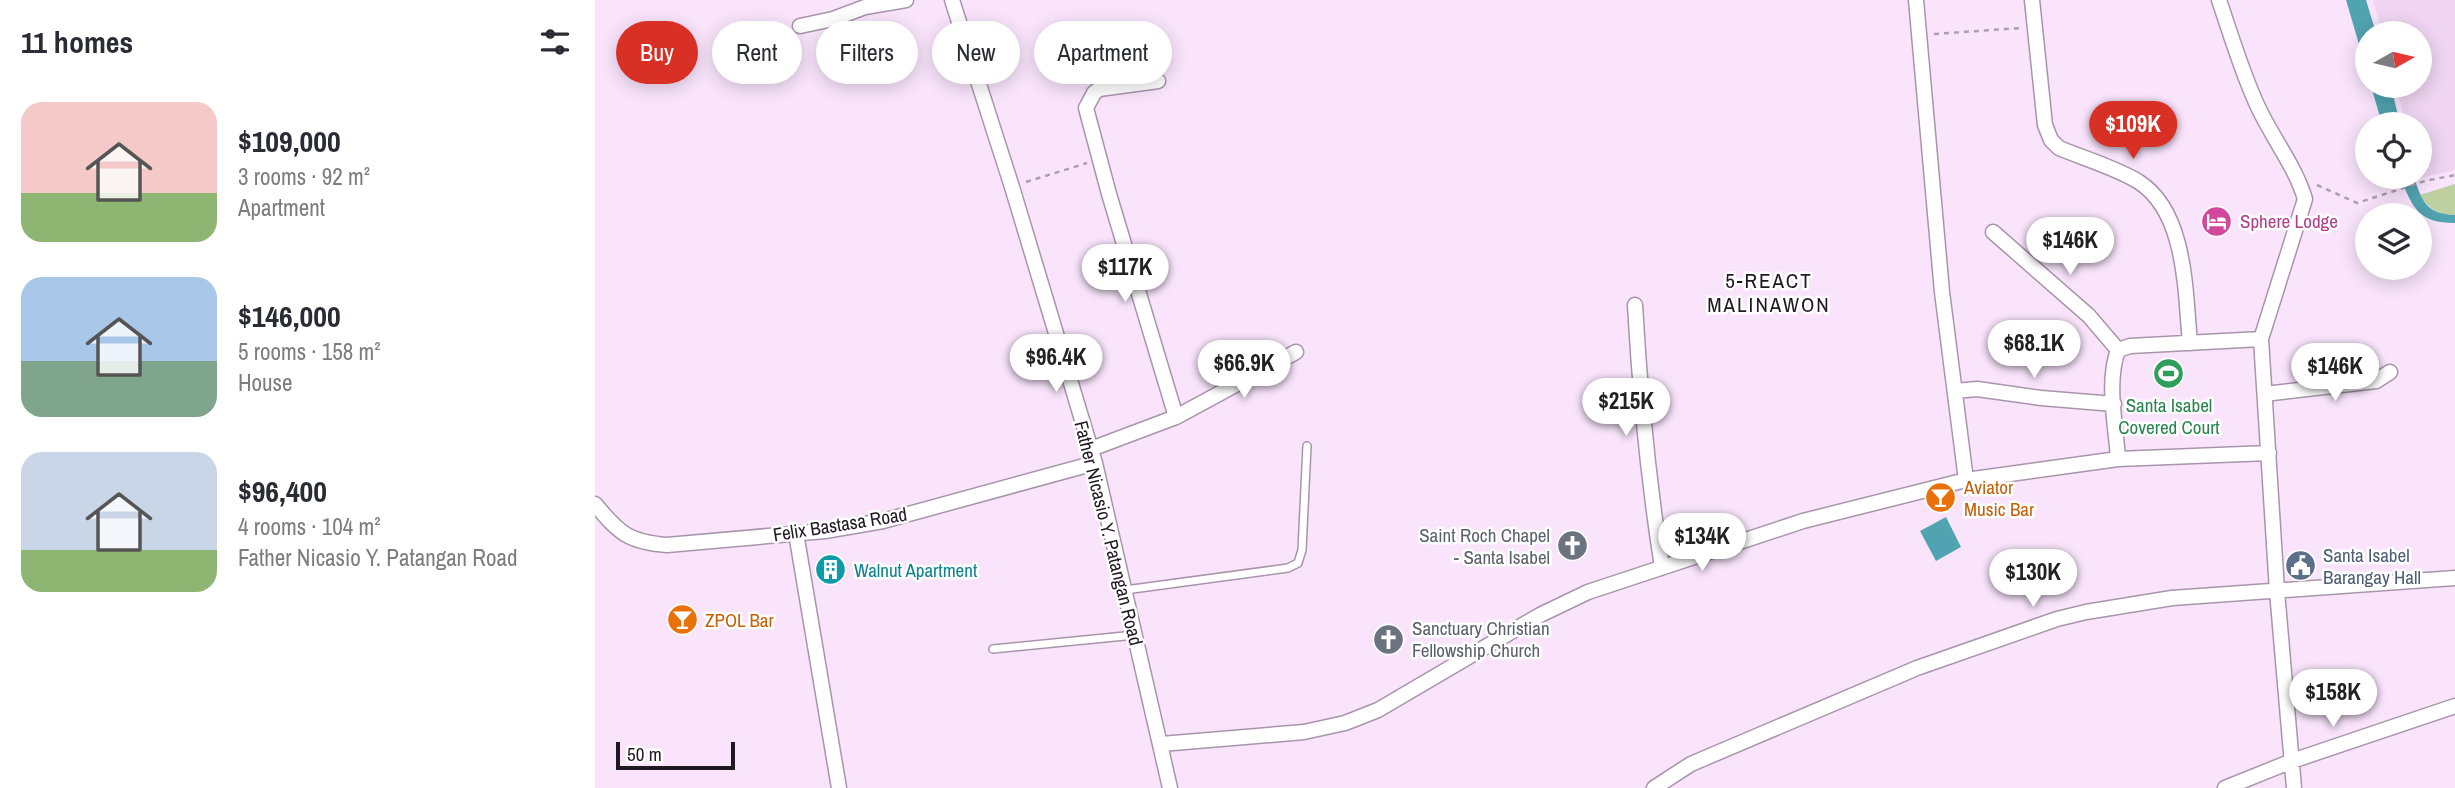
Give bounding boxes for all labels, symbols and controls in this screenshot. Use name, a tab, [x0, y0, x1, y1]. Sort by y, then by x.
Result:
chip: Buy	[616, 21, 698, 84]
chip: Rent	[712, 21, 802, 84]
chip: Filters	[816, 21, 918, 84]
chip: New	[932, 21, 1020, 84]
chip: Apartment	[1034, 21, 1172, 84]
north arrow	[2355, 21, 2433, 98]
map controls	[2355, 21, 2432, 280]
text: 11 homes	[21, 22, 133, 62]
icon: filters	[536, 23, 574, 61]
pin: $109K	[2084, 102, 2182, 161]
text: $109K	[2105, 108, 2161, 139]
button: locate	[2355, 112, 2432, 189]
text: $109,000	[238, 121, 341, 161]
icon: home	[77, 130, 161, 214]
text: 3 rooms · 92 m²	[238, 161, 370, 192]
text: Apartment	[238, 192, 325, 223]
button: layers	[2355, 203, 2432, 280]
hotel icon: Sphere Lodge	[2200, 204, 2234, 238]
place label: Sphere Lodge	[2240, 208, 2338, 234]
pin: $146K	[2021, 218, 2119, 277]
text: $146K	[2042, 224, 2098, 255]
pin: $117K	[1076, 244, 1174, 304]
text: $117K	[1098, 251, 1152, 282]
district label: 5-REACT MALINAWON	[1707, 266, 1831, 319]
text: $146,000	[238, 296, 341, 336]
icon: home	[77, 305, 161, 389]
pin: $68.1K	[1977, 320, 2091, 380]
text: $68.1K	[2004, 327, 2064, 358]
pin: $96.4K	[999, 334, 1113, 394]
text: 5 rooms · 158 m²	[238, 336, 381, 367]
pin: $66.9K	[1187, 340, 1301, 400]
text: $96.4K	[1026, 341, 1086, 372]
pin: $146K	[2286, 344, 2384, 403]
text: $66.9K	[1214, 347, 1274, 378]
text: $146K	[2307, 350, 2363, 381]
sports icon: Santa Isabel Covered Court	[2152, 357, 2186, 391]
text: House	[238, 367, 293, 398]
pin: $215K	[1577, 378, 1675, 438]
text: $215K	[1598, 385, 1654, 416]
place label: Santa Isabel Covered Court	[2118, 392, 2220, 440]
street label: Father Nicasio Y. Patangan Road	[1068, 418, 1150, 648]
text: $96,400	[238, 471, 327, 511]
place label: Aviator Music Bar	[1963, 474, 2035, 522]
icon: home	[77, 480, 161, 564]
bar icon: Aviator Music Bar	[1924, 481, 1958, 515]
street label: Felix Bastasa Road	[771, 501, 909, 547]
text: 4 rooms · 104 m²	[238, 511, 381, 542]
pin: $134K	[1653, 514, 1751, 573]
text: $134K	[1674, 520, 1730, 551]
place label: Saint Roch Chapel - Santa Isabel	[1419, 522, 1550, 570]
church icon: Saint Roch Chapel - Santa Isabel	[1556, 529, 1590, 563]
text: Father Nicasio Y. Patangan Road	[238, 542, 517, 573]
place label: Santa Isabel Barangay Hall	[2323, 542, 2421, 590]
public building icon: Santa Isabel Barangay Hall	[2283, 549, 2317, 583]
pin: $130K	[1984, 550, 2082, 609]
building icon: Walnut Apartment	[814, 553, 848, 587]
text: $130K	[2005, 556, 2061, 587]
place label: Walnut Apartment	[854, 557, 978, 583]
bar icon: ZPOL Bar	[665, 603, 699, 637]
place label: ZPOL Bar	[705, 607, 775, 633]
place label: Sanctuary Christian Fellowship Church	[1412, 615, 1550, 663]
church icon: Sanctuary Christian Fellowship Church	[1372, 622, 1406, 656]
pin: $158K	[2284, 670, 2382, 729]
text: $158K	[2305, 676, 2361, 707]
scale bar	[616, 739, 735, 771]
text: 50 m	[627, 741, 662, 767]

